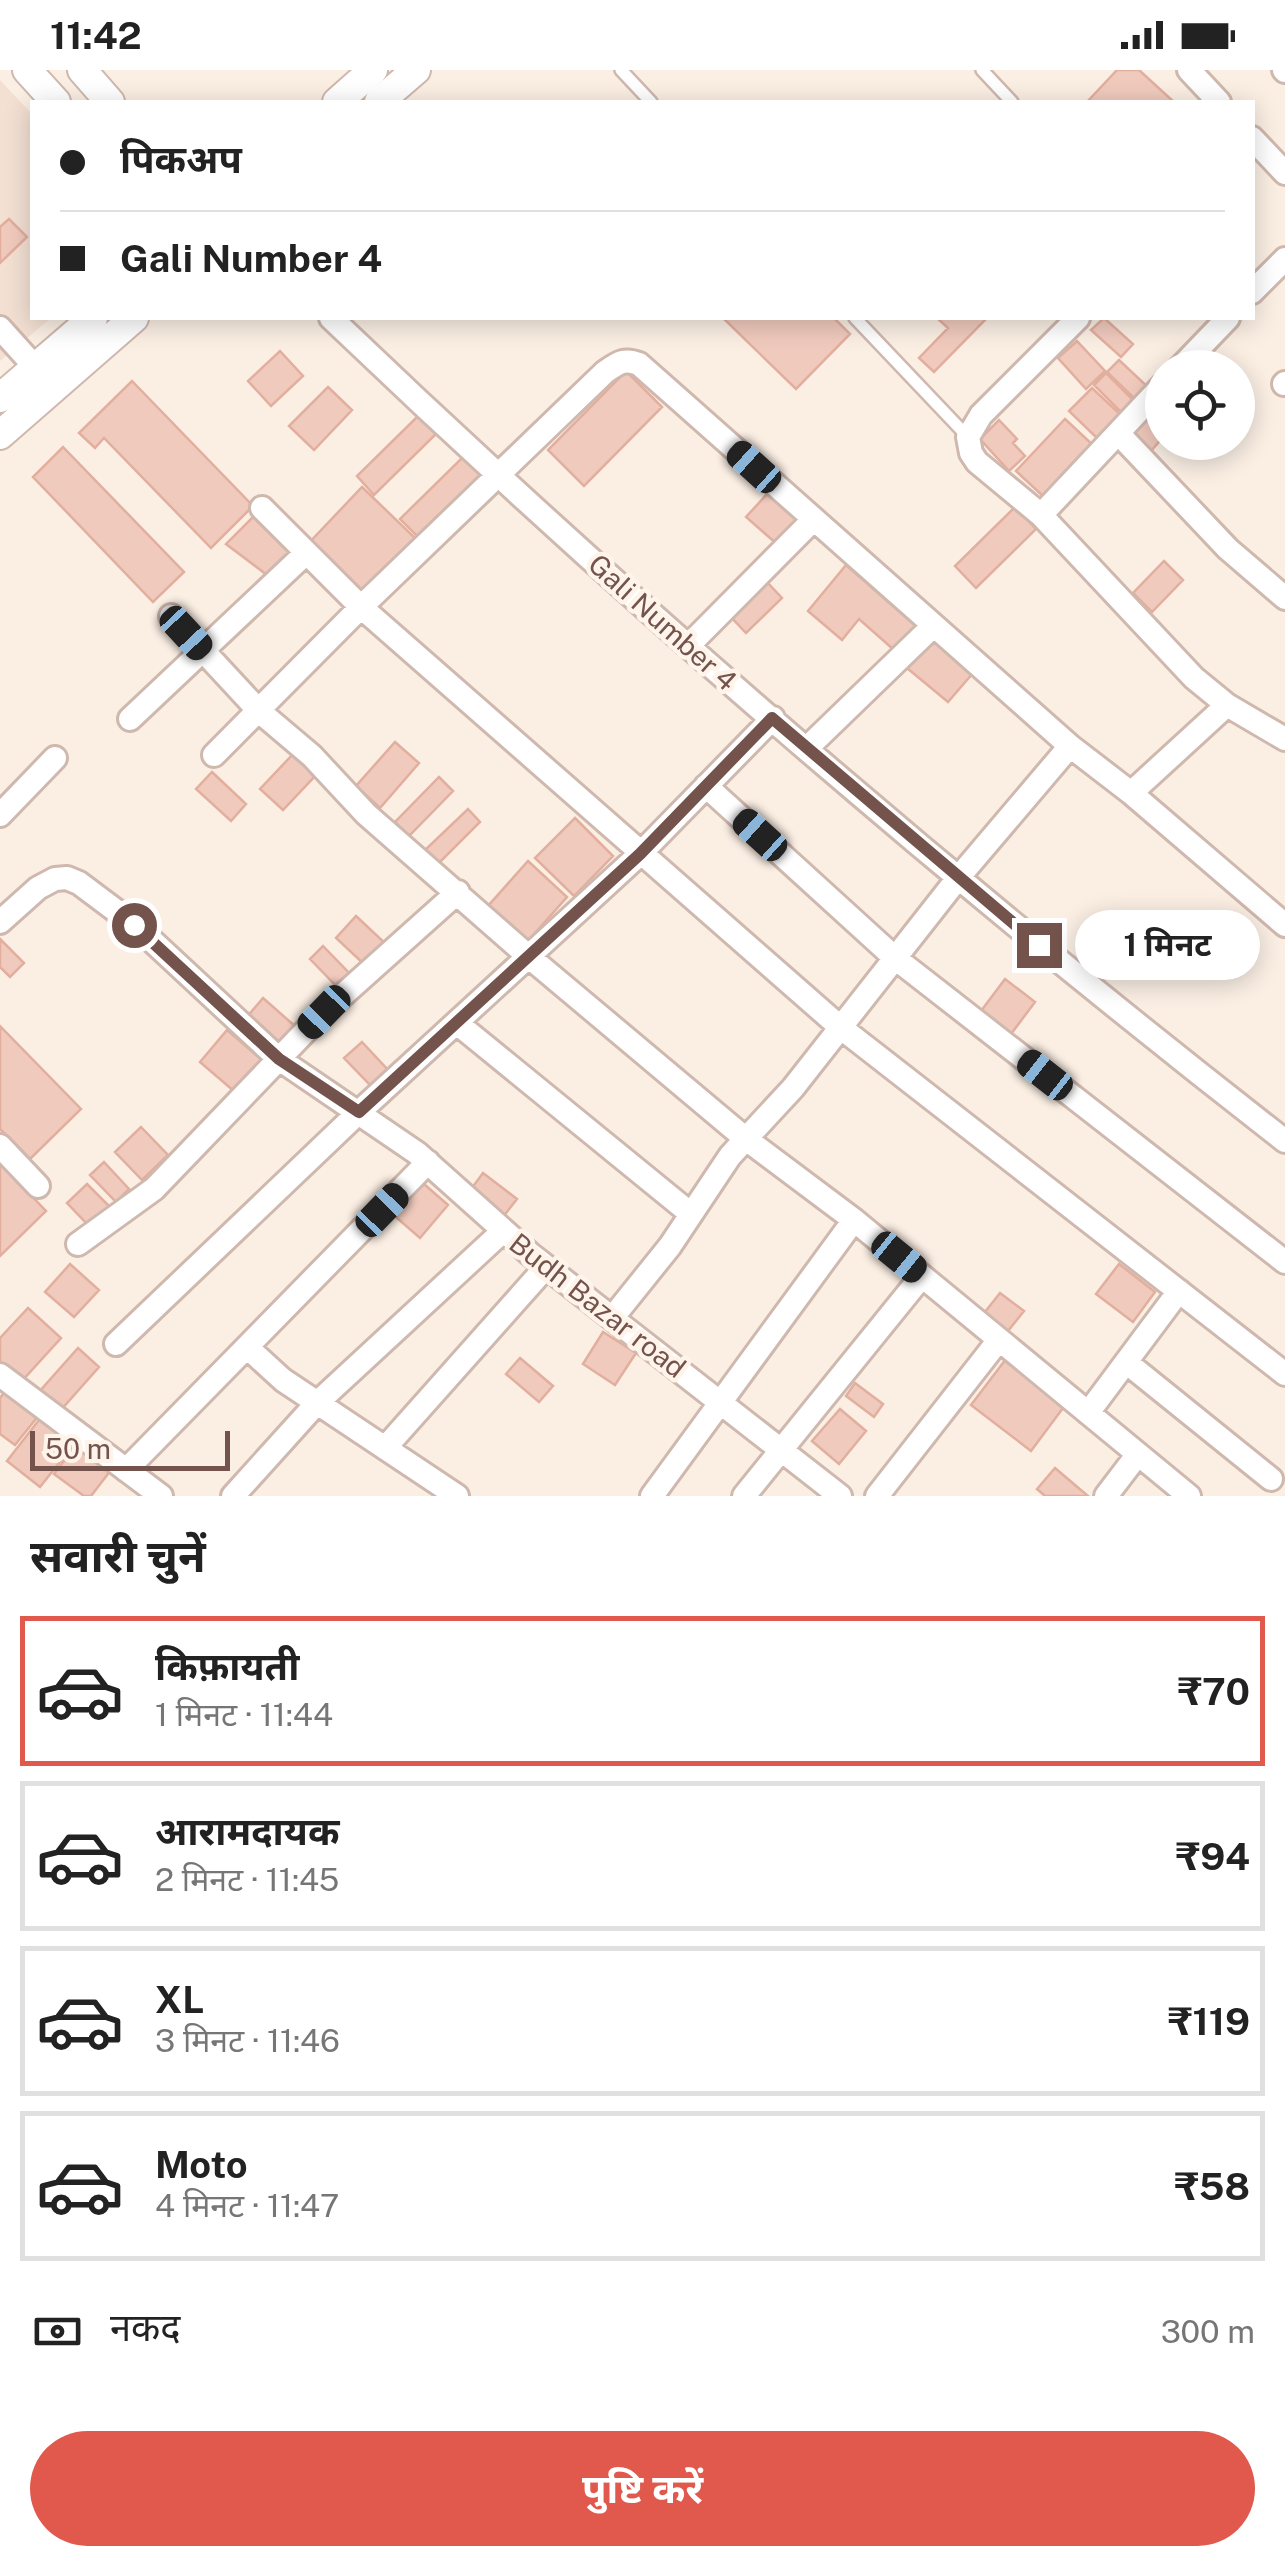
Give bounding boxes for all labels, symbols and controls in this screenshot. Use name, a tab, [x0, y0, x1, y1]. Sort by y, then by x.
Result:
text: 11:42	[50, 13, 142, 58]
text: पिकअप	[120, 137, 242, 182]
text: Gali Number 4	[120, 236, 382, 281]
map controls	[1145, 350, 1255, 460]
button: locate	[1145, 350, 1255, 460]
car	[722, 436, 786, 498]
street label: Gali Number 4	[582, 547, 744, 697]
car	[155, 601, 217, 665]
car	[728, 804, 792, 866]
route start	[112, 903, 157, 948]
callout: 1 मिनट	[1074, 910, 1259, 980]
route end	[1017, 923, 1062, 968]
text: 1 मिनट	[1123, 926, 1212, 963]
car	[292, 980, 356, 1044]
car	[1012, 1045, 1078, 1105]
car	[350, 1178, 414, 1242]
street label: Budh Bazar road	[503, 1226, 693, 1384]
car	[866, 1226, 932, 1288]
scale bar	[30, 1426, 230, 1471]
text: 50 m	[45, 1432, 111, 1465]
text: सवारी चुनें	[30, 1529, 206, 1582]
text: किफ़ायती	[155, 1644, 299, 1689]
icon: car	[35, 1646, 125, 1736]
text: ₹70	[1178, 1669, 1250, 1714]
text: 1 मिनट · 11:44	[155, 1696, 333, 1733]
text: आरामदायक	[155, 1809, 339, 1854]
icon: car	[35, 1811, 125, 1901]
text: ₹94	[1176, 1834, 1250, 1879]
text: 2 मिनट · 11:45	[155, 1861, 339, 1898]
icon: car	[35, 1976, 125, 2066]
text: XL	[155, 1977, 204, 2022]
text: ₹119	[1168, 1999, 1250, 2044]
text: 3 मिनट · 11:46	[155, 2022, 340, 2059]
icon: car	[35, 2141, 125, 2231]
text: Moto	[155, 2142, 248, 2187]
text: ₹58	[1174, 2164, 1250, 2209]
text: 4 मिनट · 11:47	[155, 2187, 339, 2224]
icon: cash	[30, 2304, 85, 2359]
text: नकद	[110, 2305, 180, 2350]
text: 300 m	[1161, 2313, 1255, 2350]
button: पुष्टि करें	[30, 2431, 1255, 2546]

